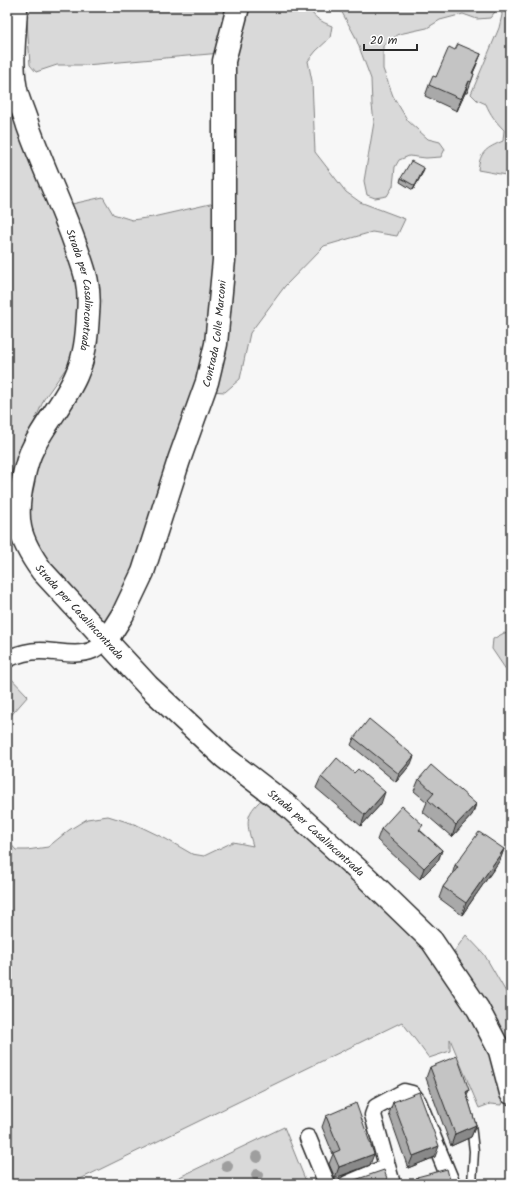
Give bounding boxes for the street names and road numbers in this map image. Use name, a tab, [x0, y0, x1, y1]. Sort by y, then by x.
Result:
street label: Strada per Casalincontrada	[60, 227, 97, 352]
street label: Contrada Colle Marconi	[198, 279, 232, 390]
street label: Strada per Casalincontrada	[30, 561, 128, 665]
street label: Strada per Casalincontrada	[263, 785, 368, 881]

